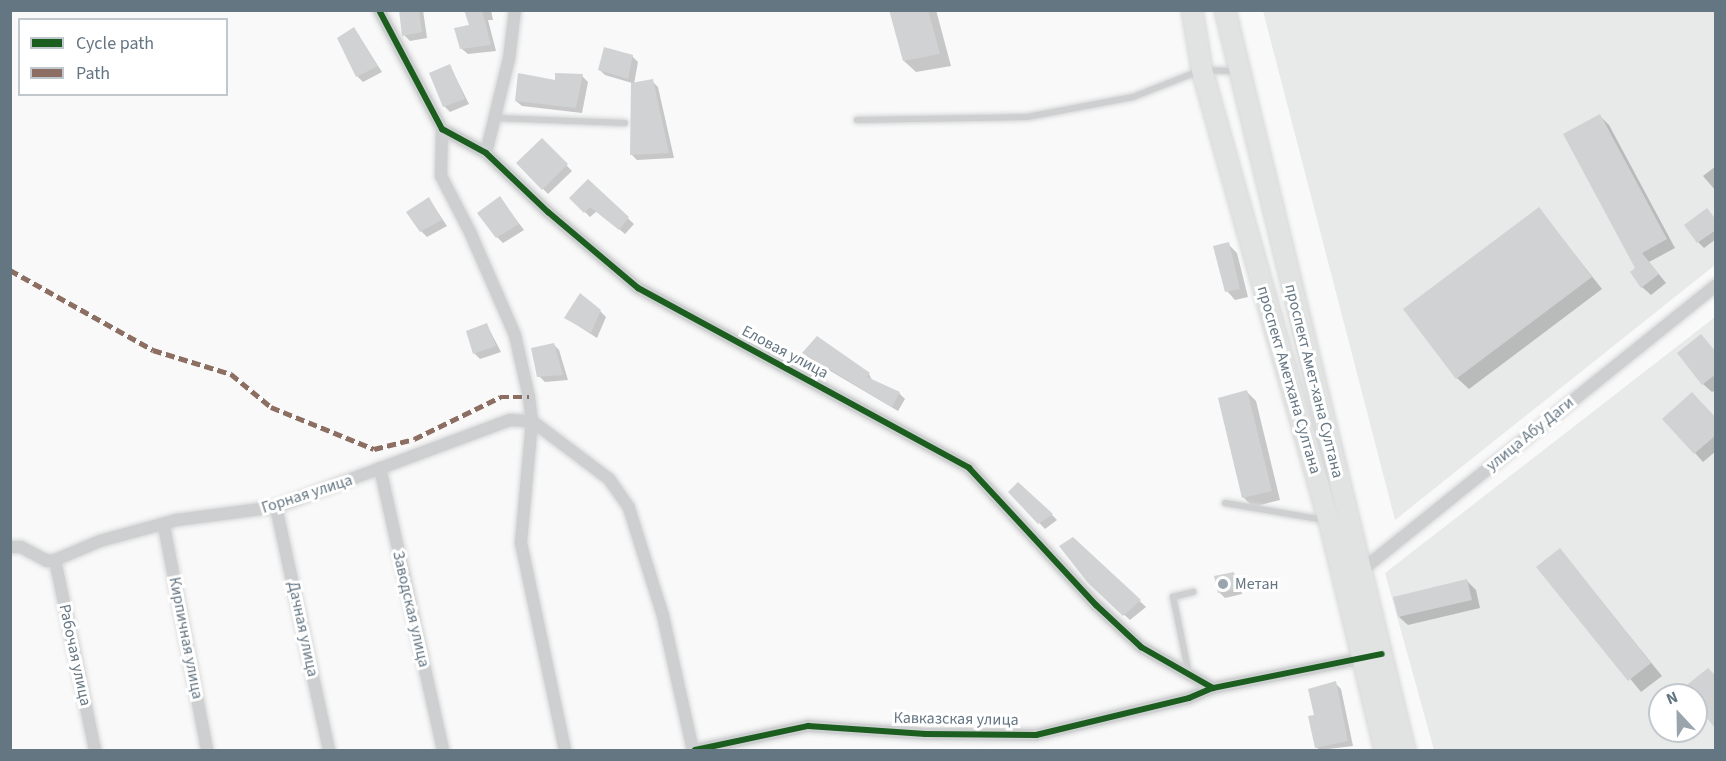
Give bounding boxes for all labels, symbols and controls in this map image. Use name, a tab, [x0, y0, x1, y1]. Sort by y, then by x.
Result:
legend	[18, 18, 228, 96]
text: Cycle path	[76, 31, 154, 56]
text: Path	[76, 61, 110, 86]
street label: проспект Амет-хана Султана	[1281, 282, 1347, 480]
street label: проспект Аметхана Султана	[1253, 284, 1325, 476]
street label: Еловая улица	[738, 321, 832, 383]
street label: улица Абу Даги	[1482, 393, 1578, 475]
street label: Горная улица	[259, 470, 355, 518]
street label: Заводская улица	[388, 549, 434, 669]
place label: Метан	[1235, 574, 1278, 594]
street label: Кирпичная улица	[165, 575, 207, 701]
marker: Метан	[1216, 577, 1230, 591]
street label: Дачная улица	[284, 580, 322, 678]
street label: Рабочая улица	[55, 602, 95, 708]
north arrow	[1648, 683, 1708, 743]
text: N	[1663, 686, 1681, 710]
street label: Кавказская улица	[893, 708, 1019, 730]

